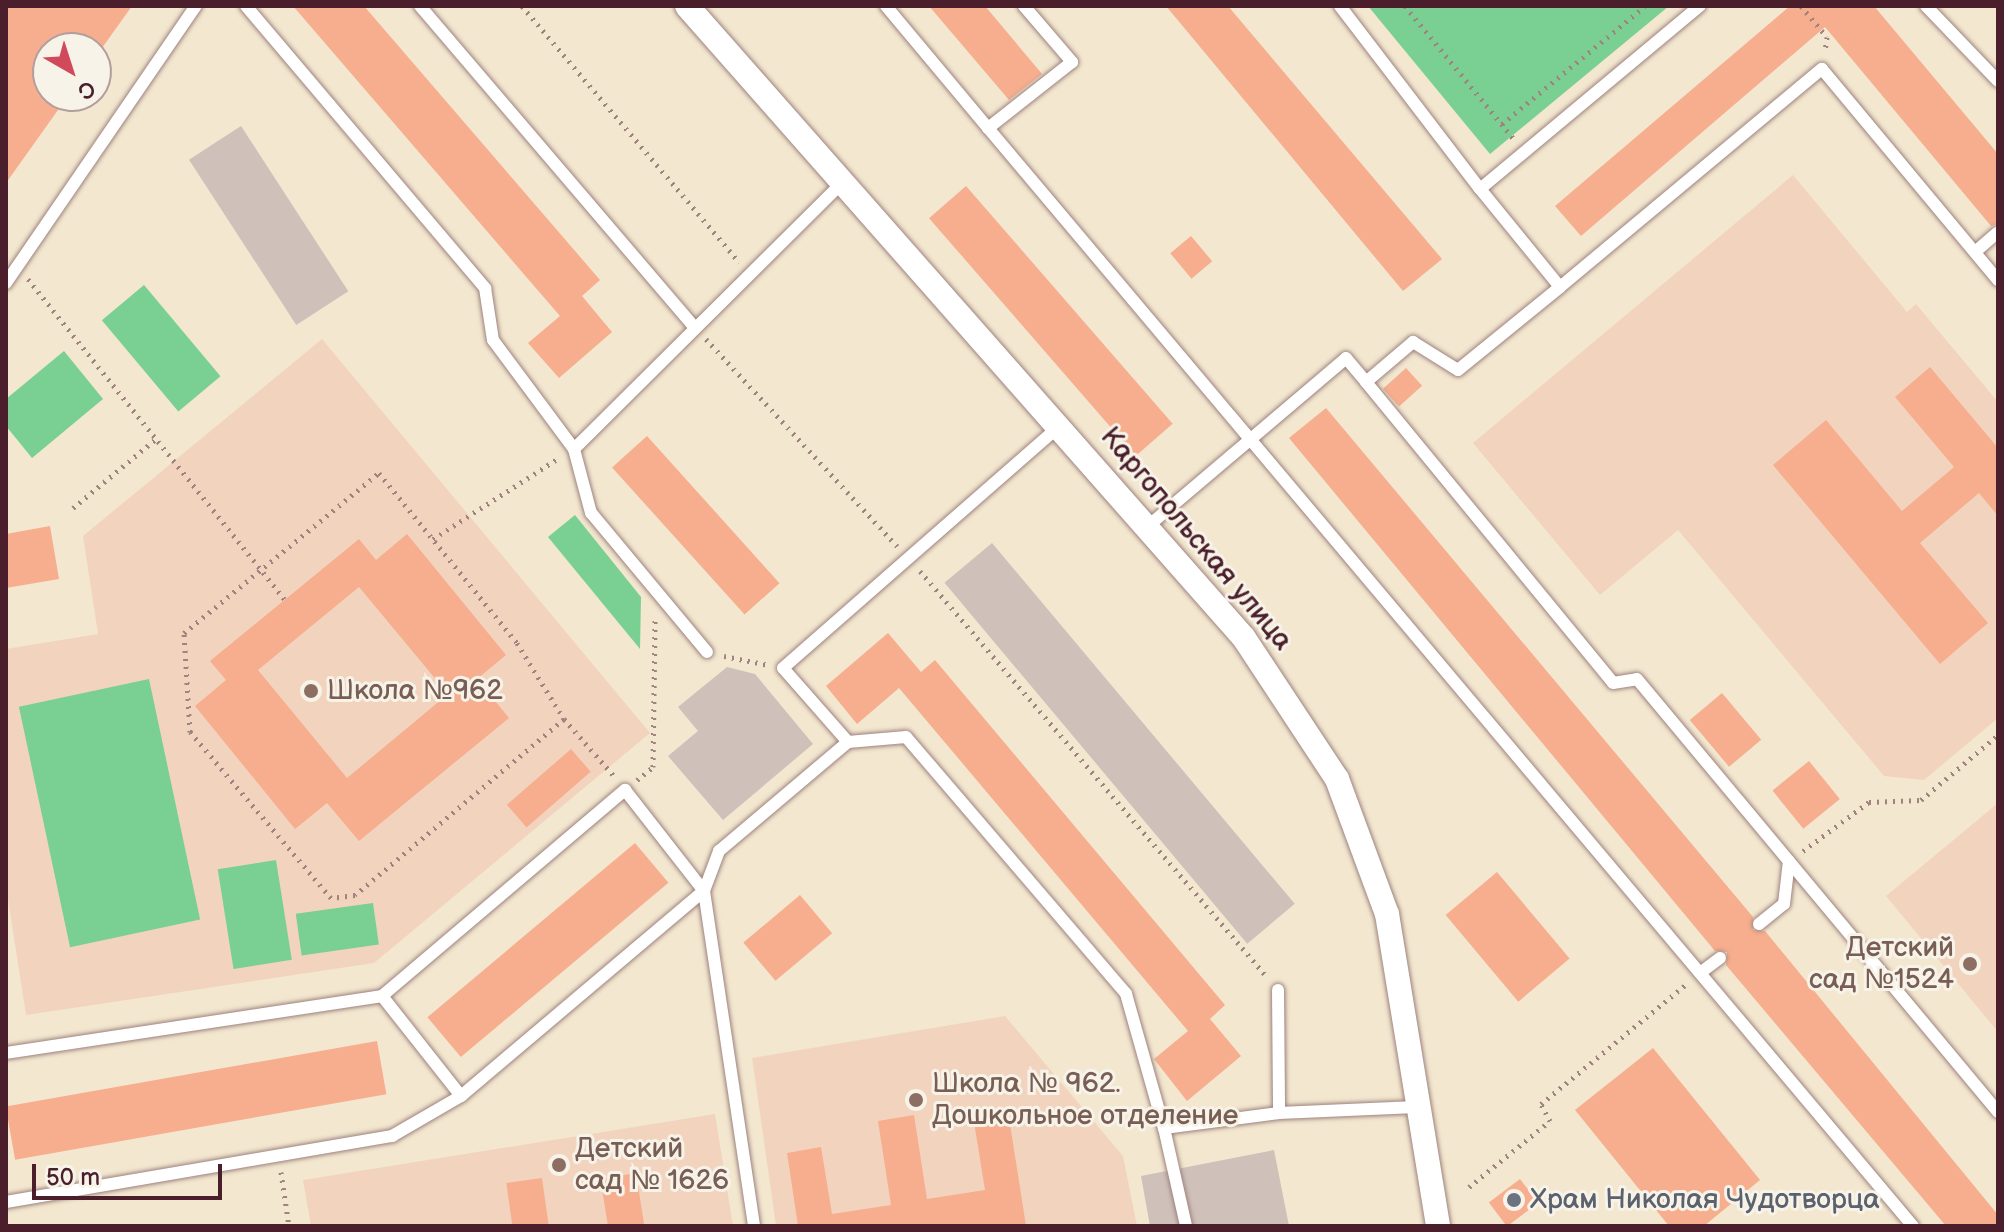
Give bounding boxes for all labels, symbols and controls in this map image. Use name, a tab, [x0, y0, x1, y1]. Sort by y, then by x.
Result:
north arrow	[32, 32, 112, 112]
text: С	[72, 74, 101, 105]
street label: Каргопольская улица	[1093, 421, 1299, 657]
place label: Школа №962	[327, 674, 503, 708]
marker: Школа №962	[302, 682, 320, 700]
place label: Детский сад №1524	[1809, 931, 1954, 997]
marker: Детский сад №1524	[1961, 955, 1979, 973]
place label: Школа № 962. Дошкольное отделение	[932, 1067, 1238, 1133]
marker: Школа № 962. Дошкольное отделение	[907, 1091, 925, 1109]
place label: Детский сад № 1626	[575, 1132, 729, 1198]
scale bar	[36, 1148, 226, 1198]
marker: Детский сад № 1626	[550, 1156, 568, 1174]
text: 50 m	[46, 1163, 100, 1192]
place label: Храм Николая Чудотворца	[1530, 1183, 1880, 1217]
marker: Храм Николая Чудотворца	[1505, 1191, 1523, 1209]

